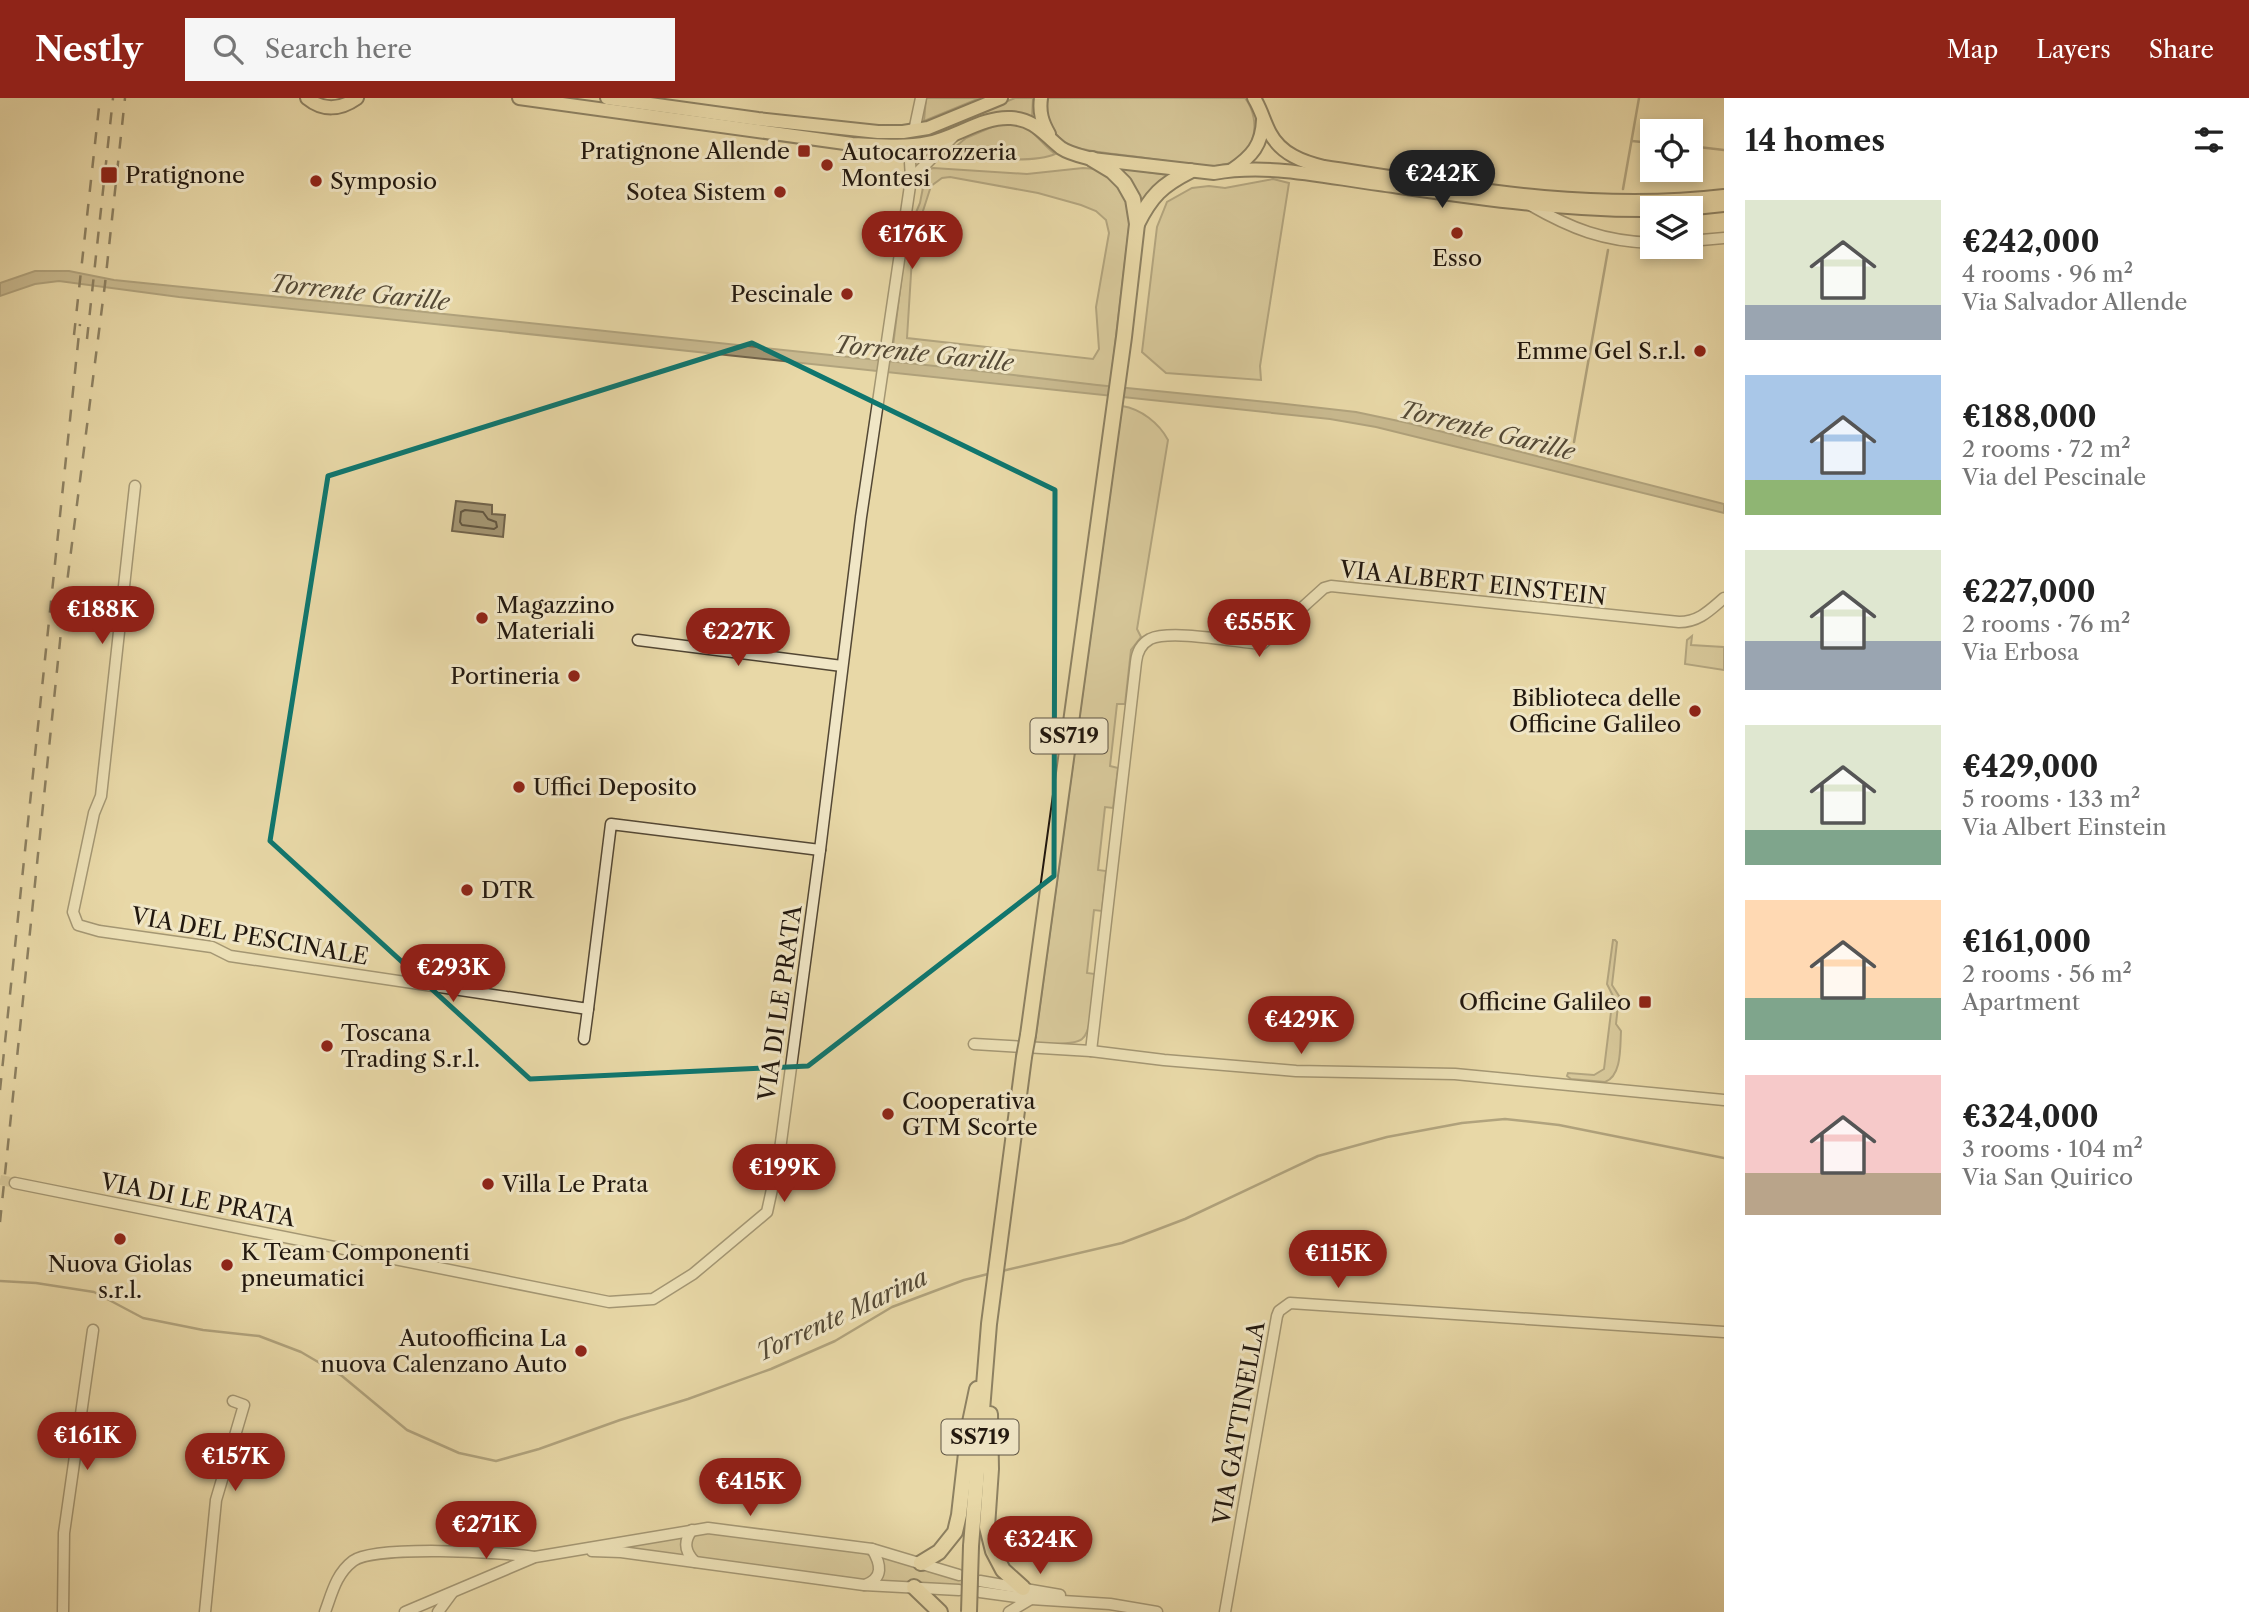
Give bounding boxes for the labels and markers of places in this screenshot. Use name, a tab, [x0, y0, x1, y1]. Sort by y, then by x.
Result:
place label: Pratignone Allende	[580, 137, 790, 165]
place label: Autocarrozzeria Montesi	[840, 138, 1018, 192]
marker: Pratignone Allende	[796, 143, 812, 159]
pin: €242K	[1393, 150, 1491, 210]
marker: Autocarrozzeria Montesi	[819, 157, 835, 173]
place label: Pratignone	[125, 161, 245, 189]
marker: Pratignone	[99, 165, 119, 185]
place label: Symposio	[330, 167, 437, 195]
marker: Symposio	[308, 173, 324, 189]
place label: Sotea Sistem	[626, 178, 766, 206]
marker: Sotea Sistem	[772, 184, 788, 200]
pin: €176K	[863, 212, 961, 271]
marker: Esso	[1449, 225, 1465, 241]
place label: Esso	[1432, 244, 1482, 272]
place label: Pescinale	[730, 280, 833, 308]
marker: Pescinale	[839, 286, 855, 302]
place label: Emme Gel S.r.l.	[1516, 337, 1686, 365]
marker: Emme Gel S.r.l.	[1692, 343, 1708, 359]
pin: €188K	[53, 587, 151, 646]
place label: Magazzino Materiali	[496, 591, 615, 645]
pin: €555K	[1210, 600, 1308, 659]
pin: €227K	[689, 608, 787, 668]
marker: Magazzino Materiali	[474, 610, 490, 626]
place label: Portineria	[450, 662, 561, 690]
marker: Portineria	[566, 668, 582, 684]
place label: Biblioteca delle Officine Galileo	[1509, 684, 1681, 738]
marker: Biblioteca delle Officine Galileo	[1687, 703, 1703, 719]
place label: Uffici Deposito	[533, 773, 697, 801]
marker: Uffici Deposito	[511, 779, 527, 795]
place label: DTR	[481, 876, 535, 904]
marker: DTR	[459, 882, 475, 898]
pin: €293K	[404, 944, 502, 1004]
place label: Officine Galileo	[1459, 988, 1631, 1016]
marker: Officine Galileo	[1637, 994, 1653, 1010]
pin: €429K	[1252, 996, 1350, 1056]
place label: Toscana Trading S.r.l.	[341, 1019, 480, 1073]
marker: Toscana Trading S.r.l.	[319, 1038, 335, 1054]
place label: Cooperativa GTM Scorte	[902, 1087, 1038, 1141]
marker: Cooperativa GTM Scorte	[880, 1106, 896, 1122]
pin: €199K	[735, 1144, 833, 1204]
place label: Villa Le Prata	[501, 1170, 649, 1198]
marker: Villa Le Prata	[480, 1176, 496, 1192]
pin: €115K	[1289, 1230, 1387, 1290]
marker: Nuova Giolas s.r.l.	[112, 1231, 128, 1247]
place label: K Team Componenti pneumatici	[241, 1238, 470, 1292]
place label: Nuova Giolas s.r.l.	[48, 1250, 192, 1304]
marker: K Team Componenti pneumatici	[219, 1257, 235, 1273]
place label: Autoofficina La nuova Calenzano Auto	[320, 1324, 568, 1378]
marker: Autoofficina La nuova Calenzano Auto	[573, 1343, 589, 1359]
pin: €161K	[38, 1412, 136, 1472]
pin: €157K	[186, 1434, 284, 1493]
pin: €415K	[701, 1458, 799, 1518]
pin: €271K	[437, 1502, 535, 1561]
pin: €324K	[991, 1516, 1089, 1576]

